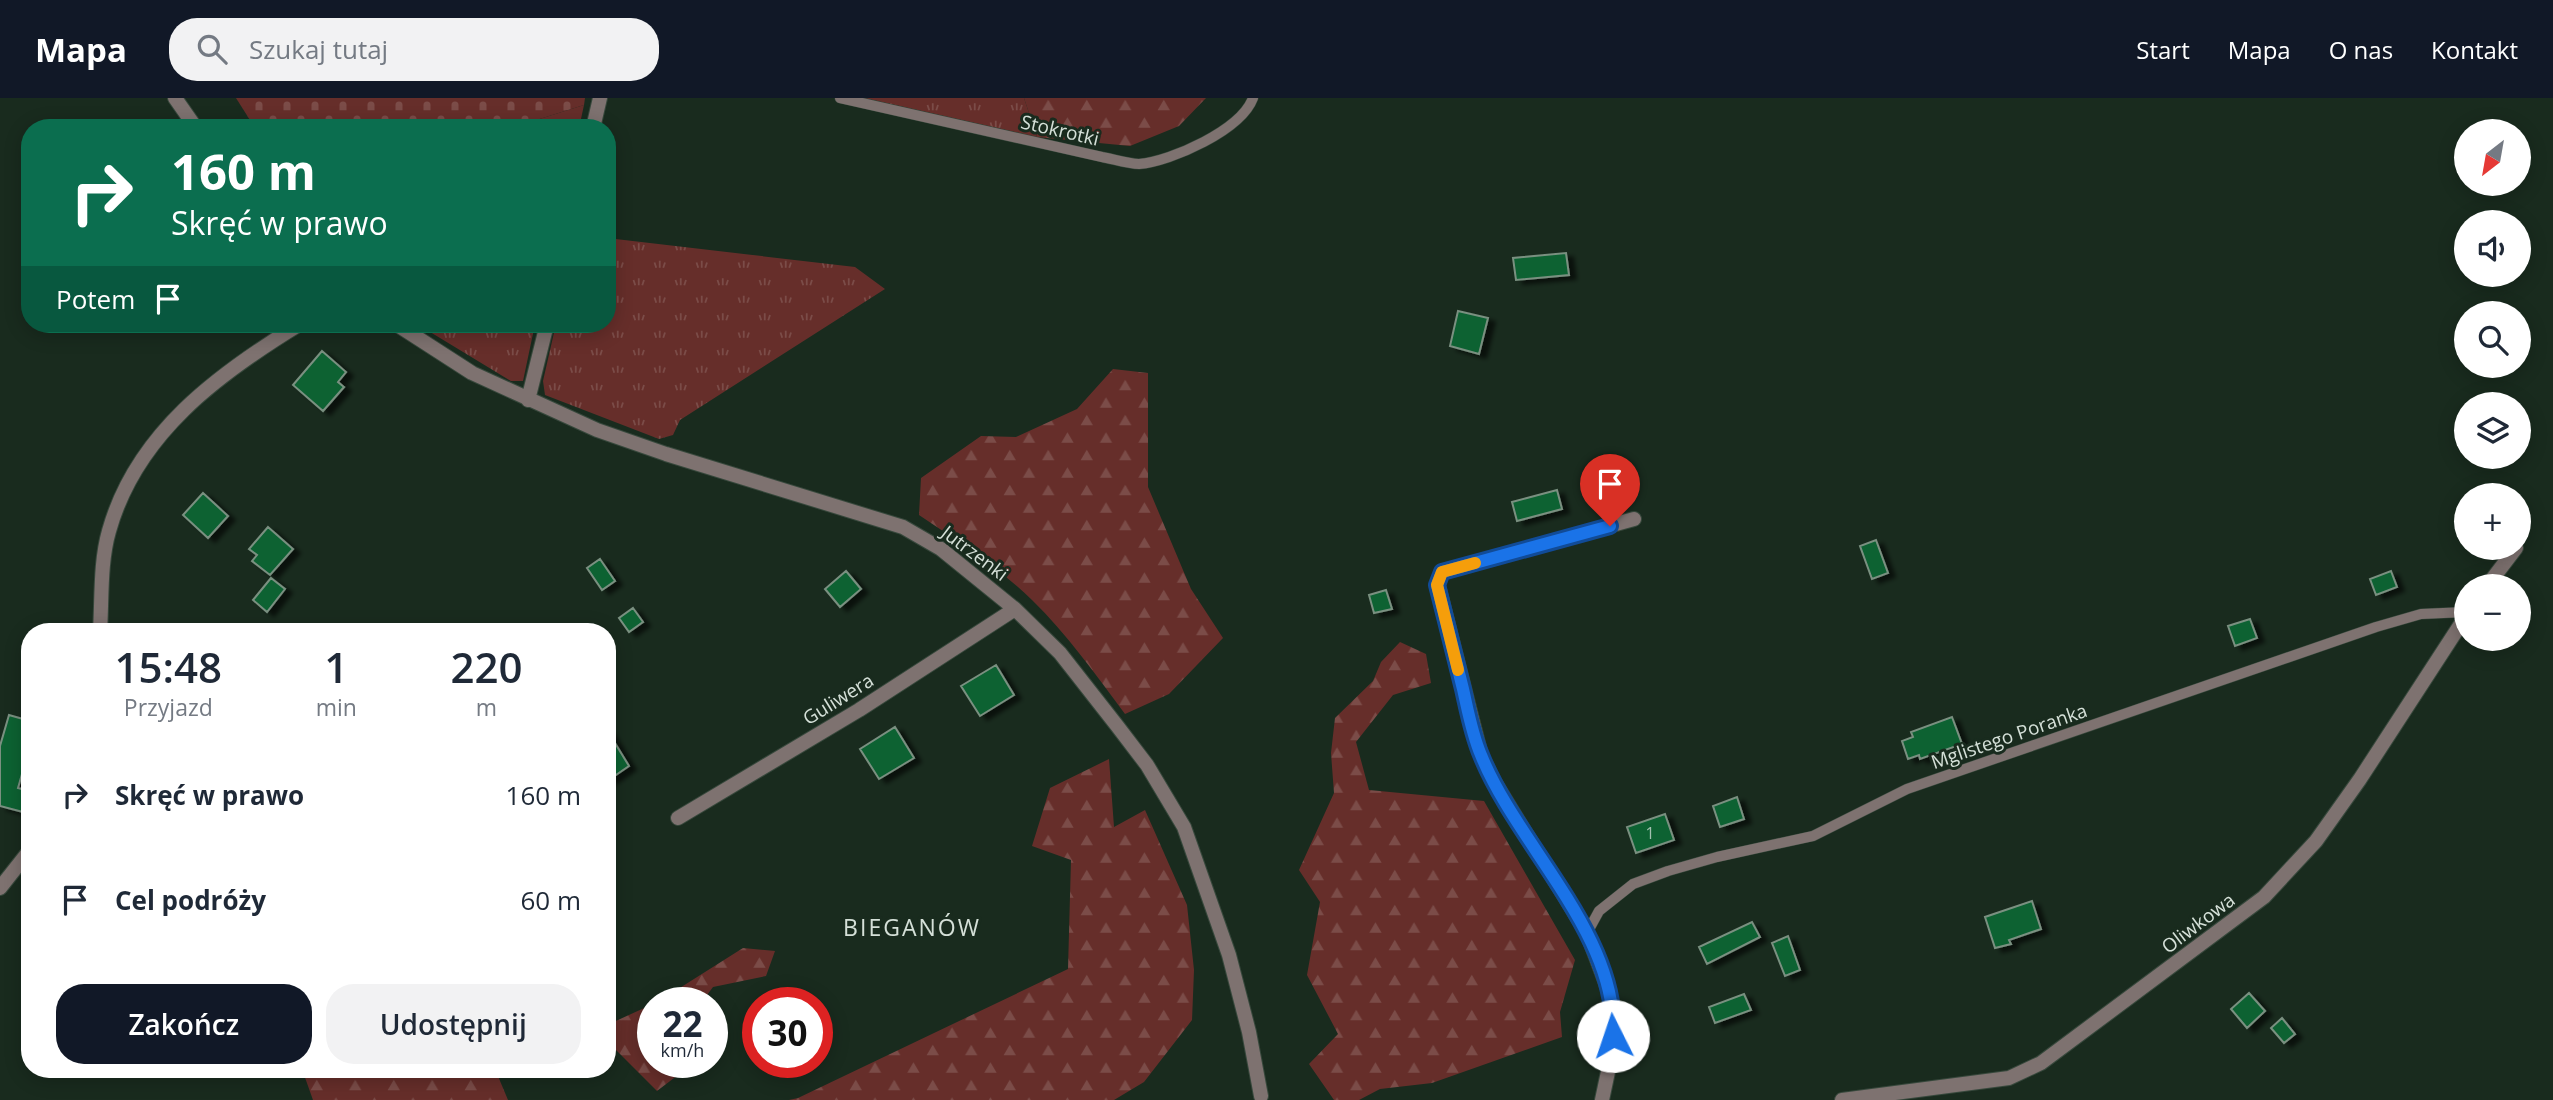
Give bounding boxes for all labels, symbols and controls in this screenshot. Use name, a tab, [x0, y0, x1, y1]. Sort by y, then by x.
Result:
search box	[169, 18, 659, 81]
text: Mapa	[35, 27, 127, 72]
icon: search	[193, 30, 231, 68]
text: Szukaj tutaj	[249, 31, 388, 67]
text: Start	[2136, 33, 2190, 66]
text: Mapa	[2228, 33, 2291, 66]
text: O nas	[2329, 33, 2393, 66]
text: Kontakt	[2431, 33, 2518, 66]
street label: Stokrotki	[1018, 108, 1102, 152]
north arrow	[2454, 119, 2530, 196]
map controls	[2454, 119, 2531, 651]
text: 160 m	[171, 138, 316, 204]
icon: right	[56, 147, 147, 238]
text: Skręć w prawo	[171, 201, 388, 244]
button: sound	[2454, 210, 2531, 287]
icon: arrive	[149, 280, 187, 318]
text: Potem	[56, 281, 135, 317]
button: search	[2454, 301, 2531, 378]
button: layers	[2454, 392, 2531, 469]
pin	[1580, 454, 1640, 526]
icon: arrive	[1591, 465, 1629, 503]
button: +	[2454, 483, 2531, 560]
street label: Jutrzenki	[935, 518, 1014, 587]
button: −	[2454, 574, 2531, 651]
text: 15:48	[115, 638, 222, 695]
text: 1	[324, 638, 348, 695]
text: 220	[450, 638, 522, 695]
street label: Guliwera	[798, 667, 878, 731]
text: Przyjazd	[124, 691, 213, 723]
text: min	[316, 691, 357, 723]
text: m	[476, 691, 497, 723]
street label: Mglistego Poranka	[1927, 697, 2091, 775]
icon: right	[56, 776, 94, 814]
text: Skręć w prawo	[115, 777, 304, 813]
text: 160 m	[506, 777, 581, 813]
house number: 1	[1645, 822, 1655, 844]
icon: arrive	[56, 881, 94, 919]
text: Cel podróży	[115, 882, 266, 918]
text: 60 m	[520, 882, 581, 918]
street label: Oliwkowa	[2156, 887, 2240, 959]
district label: BIEGANÓW	[843, 911, 981, 943]
button: Zakończ	[56, 984, 312, 1064]
button: Udostępnij	[326, 984, 581, 1064]
speed limit sign: 30	[742, 987, 833, 1078]
position arrow	[1576, 999, 1650, 1073]
text: 22	[662, 1000, 703, 1047]
text: km/h	[661, 1038, 704, 1062]

